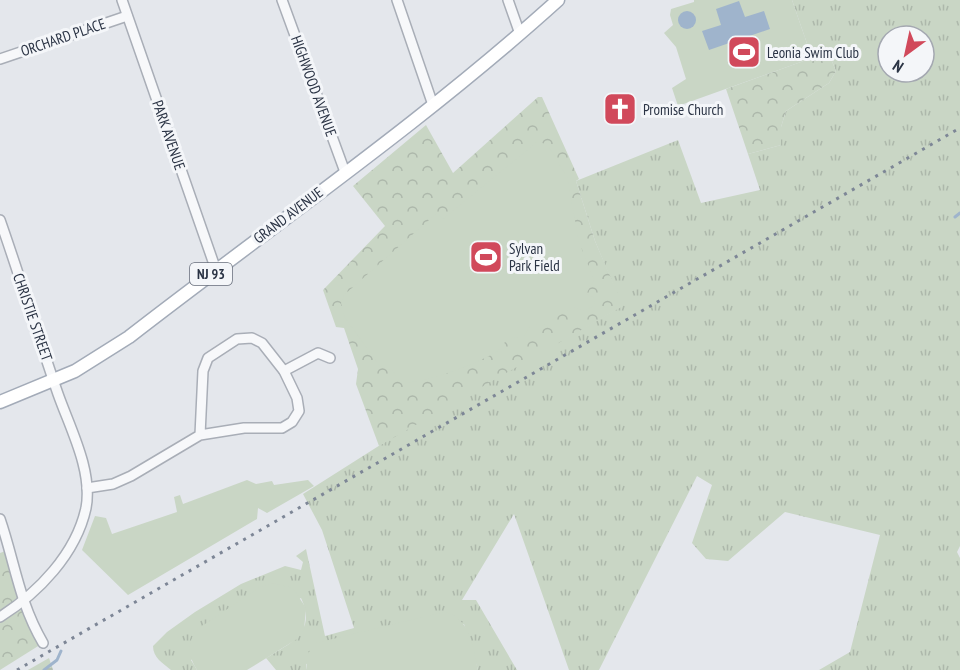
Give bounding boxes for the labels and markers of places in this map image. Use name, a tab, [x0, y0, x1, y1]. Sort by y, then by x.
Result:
sports icon: Leonia Swim Club	[726, 34, 762, 70]
place label: Leonia Swim Club	[767, 43, 859, 62]
church icon: Promise Church	[602, 91, 638, 127]
place label: Promise Church	[643, 100, 723, 119]
sports icon: Sylvan Park Field	[468, 239, 504, 275]
place label: Sylvan Park Field	[509, 239, 560, 275]

